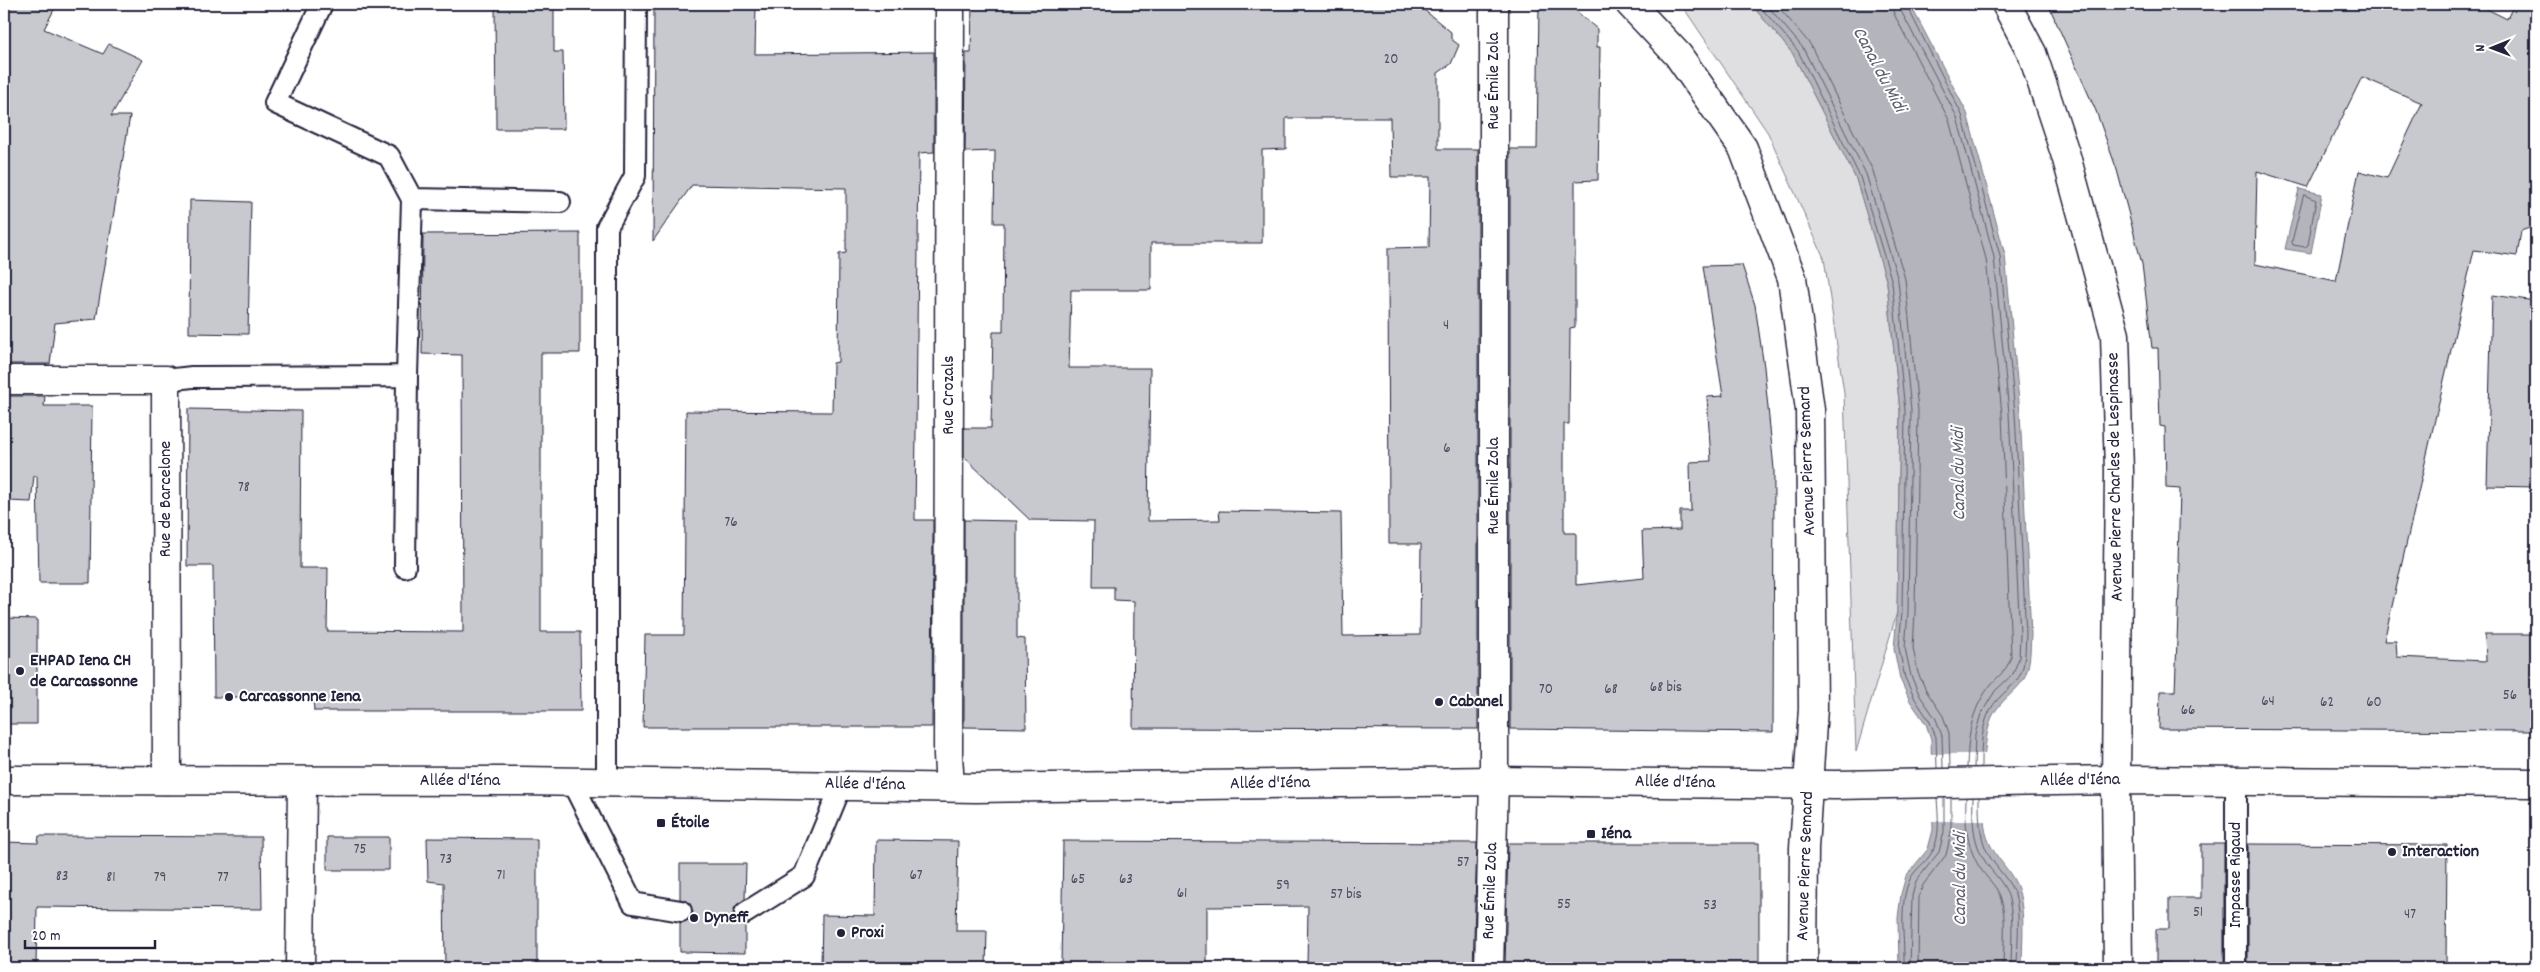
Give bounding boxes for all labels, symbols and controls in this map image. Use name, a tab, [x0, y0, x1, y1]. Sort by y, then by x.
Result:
water label: Canal du Midi	[1844, 22, 1913, 121]
north arrow	[2468, 22, 2518, 72]
street label: Rue Émile Zola	[1482, 32, 1507, 130]
text: N	[2471, 44, 2491, 52]
house number: 20	[1384, 49, 1398, 71]
house number: 4	[1443, 315, 1449, 337]
street label: Avenue Pierre Charles de Lespinasse	[2101, 352, 2131, 602]
street label: Rue Crozals	[937, 355, 962, 435]
street label: Avenue Pierre Semard	[1793, 386, 1823, 536]
water label: Canal du Midi	[1946, 424, 1974, 521]
street label: Rue Émile Zola	[1482, 437, 1507, 535]
house number: 6	[1443, 438, 1451, 460]
street label: Rue de Barcelone	[154, 441, 179, 557]
house number: 78	[238, 477, 250, 499]
house number: 76	[724, 512, 738, 534]
place label: EHPAD Iena CH de Carcassonne	[30, 649, 138, 695]
marker: EHPAD Iena CH de Carcassonne	[14, 665, 26, 677]
house number: 68 bis	[1650, 677, 1682, 699]
house number: 70	[1539, 679, 1553, 701]
house number: 68	[1604, 679, 1618, 701]
place label: Carcassonne Iena	[239, 685, 361, 710]
house number: 56	[2503, 685, 2517, 707]
place label: Cabanel	[1449, 690, 1504, 715]
marker: Carcassonne Iena	[223, 691, 235, 703]
house number: 64	[2261, 691, 2275, 713]
house number: 62	[2320, 692, 2334, 714]
house number: 60	[2366, 692, 2382, 714]
marker: Cabanel	[1433, 696, 1445, 708]
house number: 66	[2181, 700, 2195, 722]
street label: Allée d'Iéna	[2040, 768, 2121, 794]
street label: Allée d'Iéna	[420, 769, 501, 794]
street label: Allée d'Iéna	[1635, 770, 1716, 796]
street label: Allée d'Iéna	[1230, 771, 1311, 797]
street label: Allée d'Iéna	[825, 772, 906, 798]
street label: Avenue Pierre Semard	[1791, 791, 1821, 941]
place label: Étoile	[671, 811, 709, 836]
marker: Étoile	[655, 817, 667, 829]
place label: Iéna	[1601, 822, 1632, 847]
street label: Impasse Rigaud	[2224, 822, 2249, 928]
marker: Iéna	[1585, 828, 1597, 840]
water label: Canal du Midi	[1948, 829, 1975, 926]
house number: 75	[354, 839, 366, 861]
place label: Interaction	[2402, 840, 2479, 865]
street label: Rue Émile Zola	[1477, 841, 1505, 940]
marker: Interaction	[2386, 846, 2398, 858]
house number: 73	[440, 849, 452, 871]
house number: 57	[1457, 852, 1470, 874]
house number: 71	[496, 865, 506, 887]
house number: 67	[909, 865, 923, 887]
house number: 83	[56, 866, 68, 888]
house number: 81	[106, 867, 116, 889]
house number: 79	[154, 867, 166, 889]
house number: 77	[217, 867, 229, 889]
house number: 65	[1071, 869, 1085, 891]
house number: 63	[1119, 869, 1133, 891]
house number: 59	[1276, 875, 1290, 897]
house number: 61	[1177, 883, 1187, 905]
house number: 57 bis	[1330, 884, 1362, 906]
house number: 55	[1557, 894, 1571, 916]
house number: 53	[1703, 895, 1717, 917]
house number: 51	[2193, 902, 2203, 924]
house number: 47	[2404, 904, 2416, 926]
place label: Dyneff	[704, 906, 749, 931]
marker: Dyneff	[688, 912, 700, 924]
scale bar	[25, 917, 155, 949]
place label: Proxi	[851, 921, 885, 946]
text: 20 m	[32, 926, 60, 948]
marker: Proxi	[835, 927, 847, 939]

